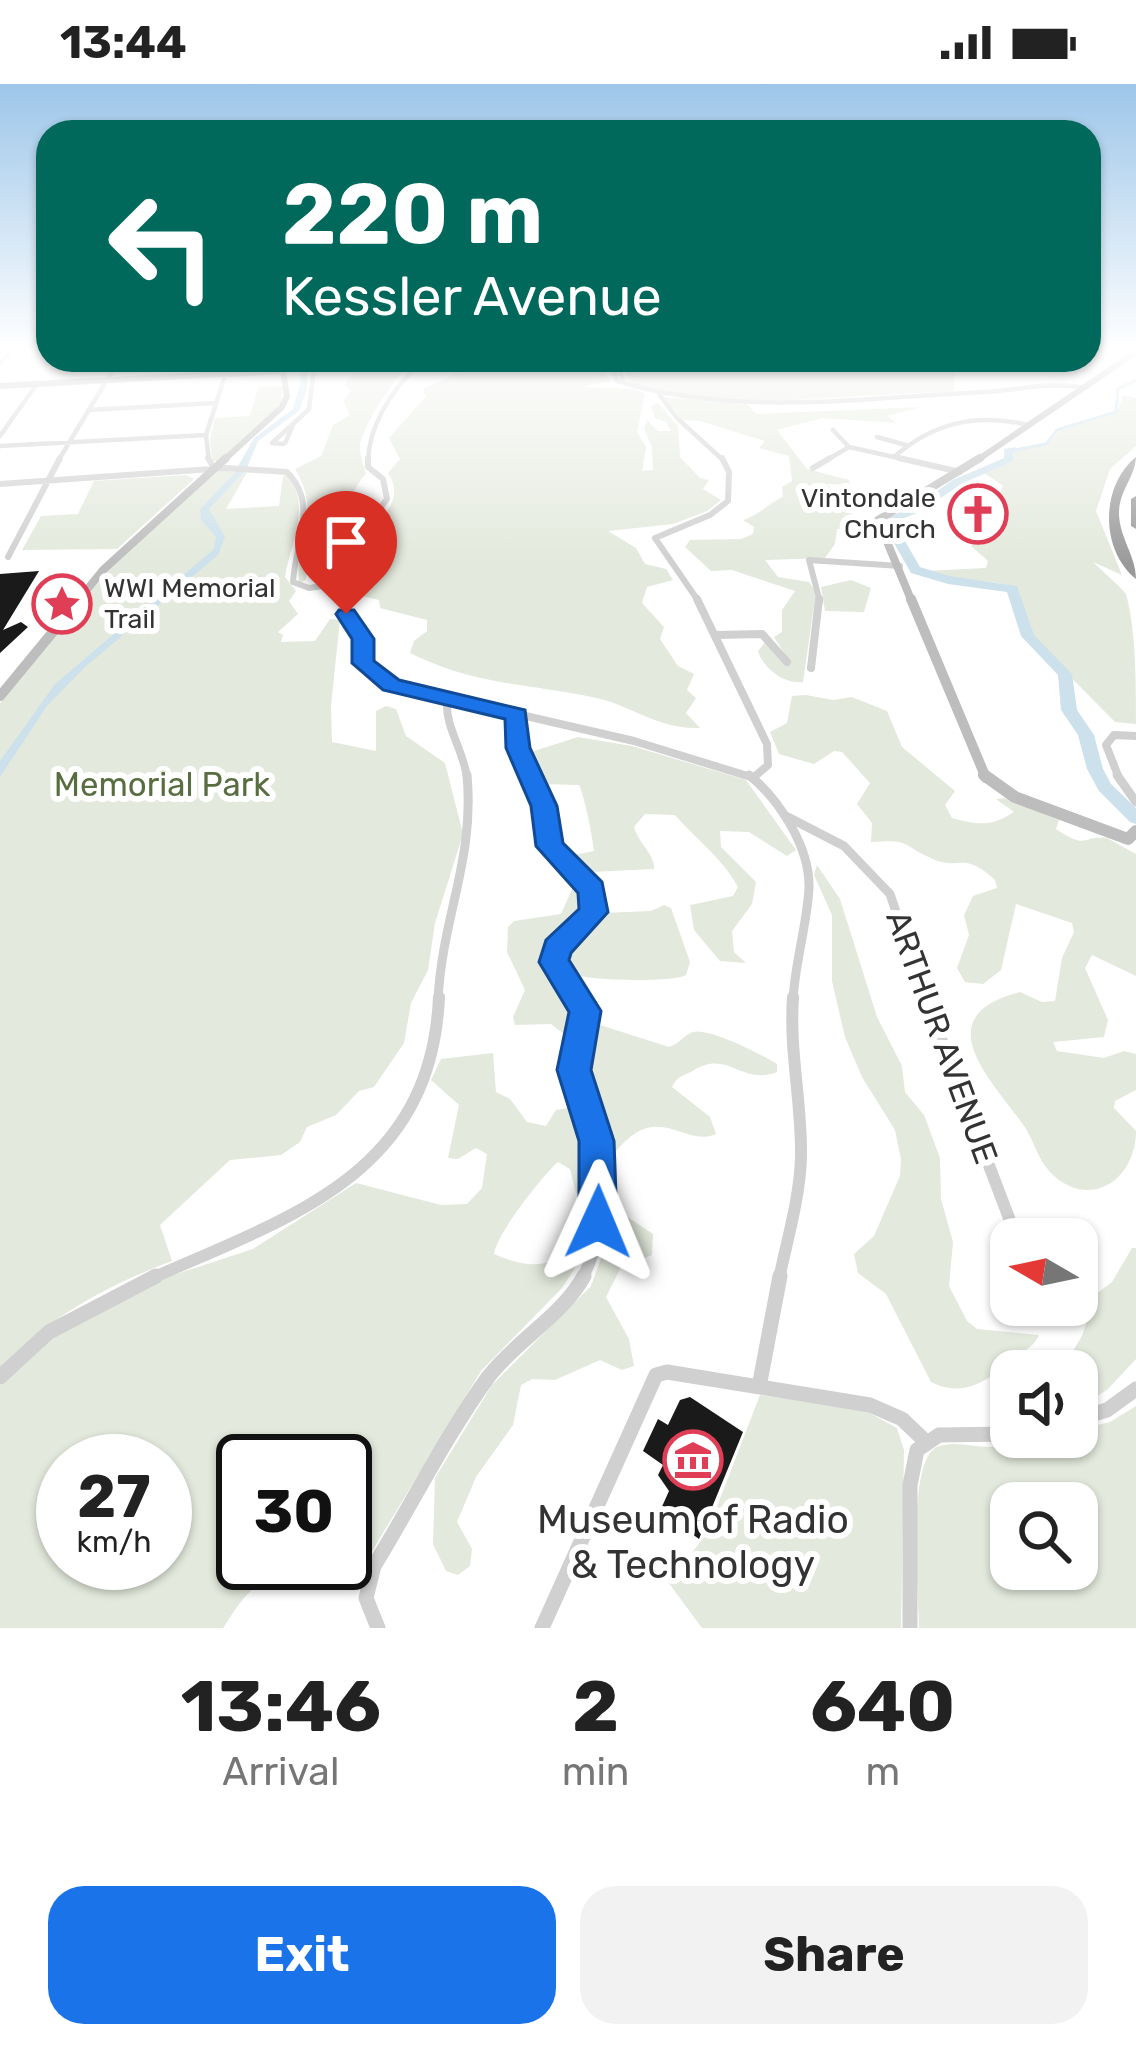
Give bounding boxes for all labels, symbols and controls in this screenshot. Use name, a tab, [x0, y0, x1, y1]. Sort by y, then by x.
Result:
text: 13:44	[60, 16, 187, 69]
text: 220 m	[282, 164, 543, 264]
icon: left	[84, 168, 240, 324]
text: Kessler Avenue	[282, 265, 662, 329]
place label: Vintondale Church	[801, 482, 936, 545]
church icon: Vintondale Church	[947, 483, 1009, 545]
pin	[295, 491, 397, 614]
icon: arrive	[313, 509, 379, 575]
place label: WWI Memorial Trail	[104, 572, 276, 635]
place icon: WWI Memorial Trail	[31, 573, 93, 635]
park label: Memorial Park	[54, 765, 270, 804]
street label: ARTHUR AVENUE	[878, 905, 1006, 1169]
position arrow	[535, 1159, 661, 1285]
north arrow	[990, 1218, 1098, 1326]
map controls	[990, 1218, 1098, 1590]
button: sound	[990, 1350, 1098, 1458]
museum icon: Museum of Radio & Technology	[662, 1429, 724, 1491]
speed limit sign: 30	[216, 1434, 372, 1590]
text: 27	[77, 1461, 151, 1532]
button: search	[990, 1482, 1098, 1590]
place label: Museum of Radio & Technology	[537, 1497, 849, 1588]
text: km/h	[77, 1524, 151, 1560]
text: 13:46	[181, 1664, 381, 1749]
text: 2	[572, 1664, 619, 1749]
text: 640	[810, 1664, 955, 1749]
text: Arrival	[222, 1749, 339, 1795]
text: min	[562, 1749, 630, 1795]
text: m	[865, 1749, 900, 1795]
button: Exit	[48, 1886, 556, 2024]
button: Share	[580, 1886, 1088, 2024]

